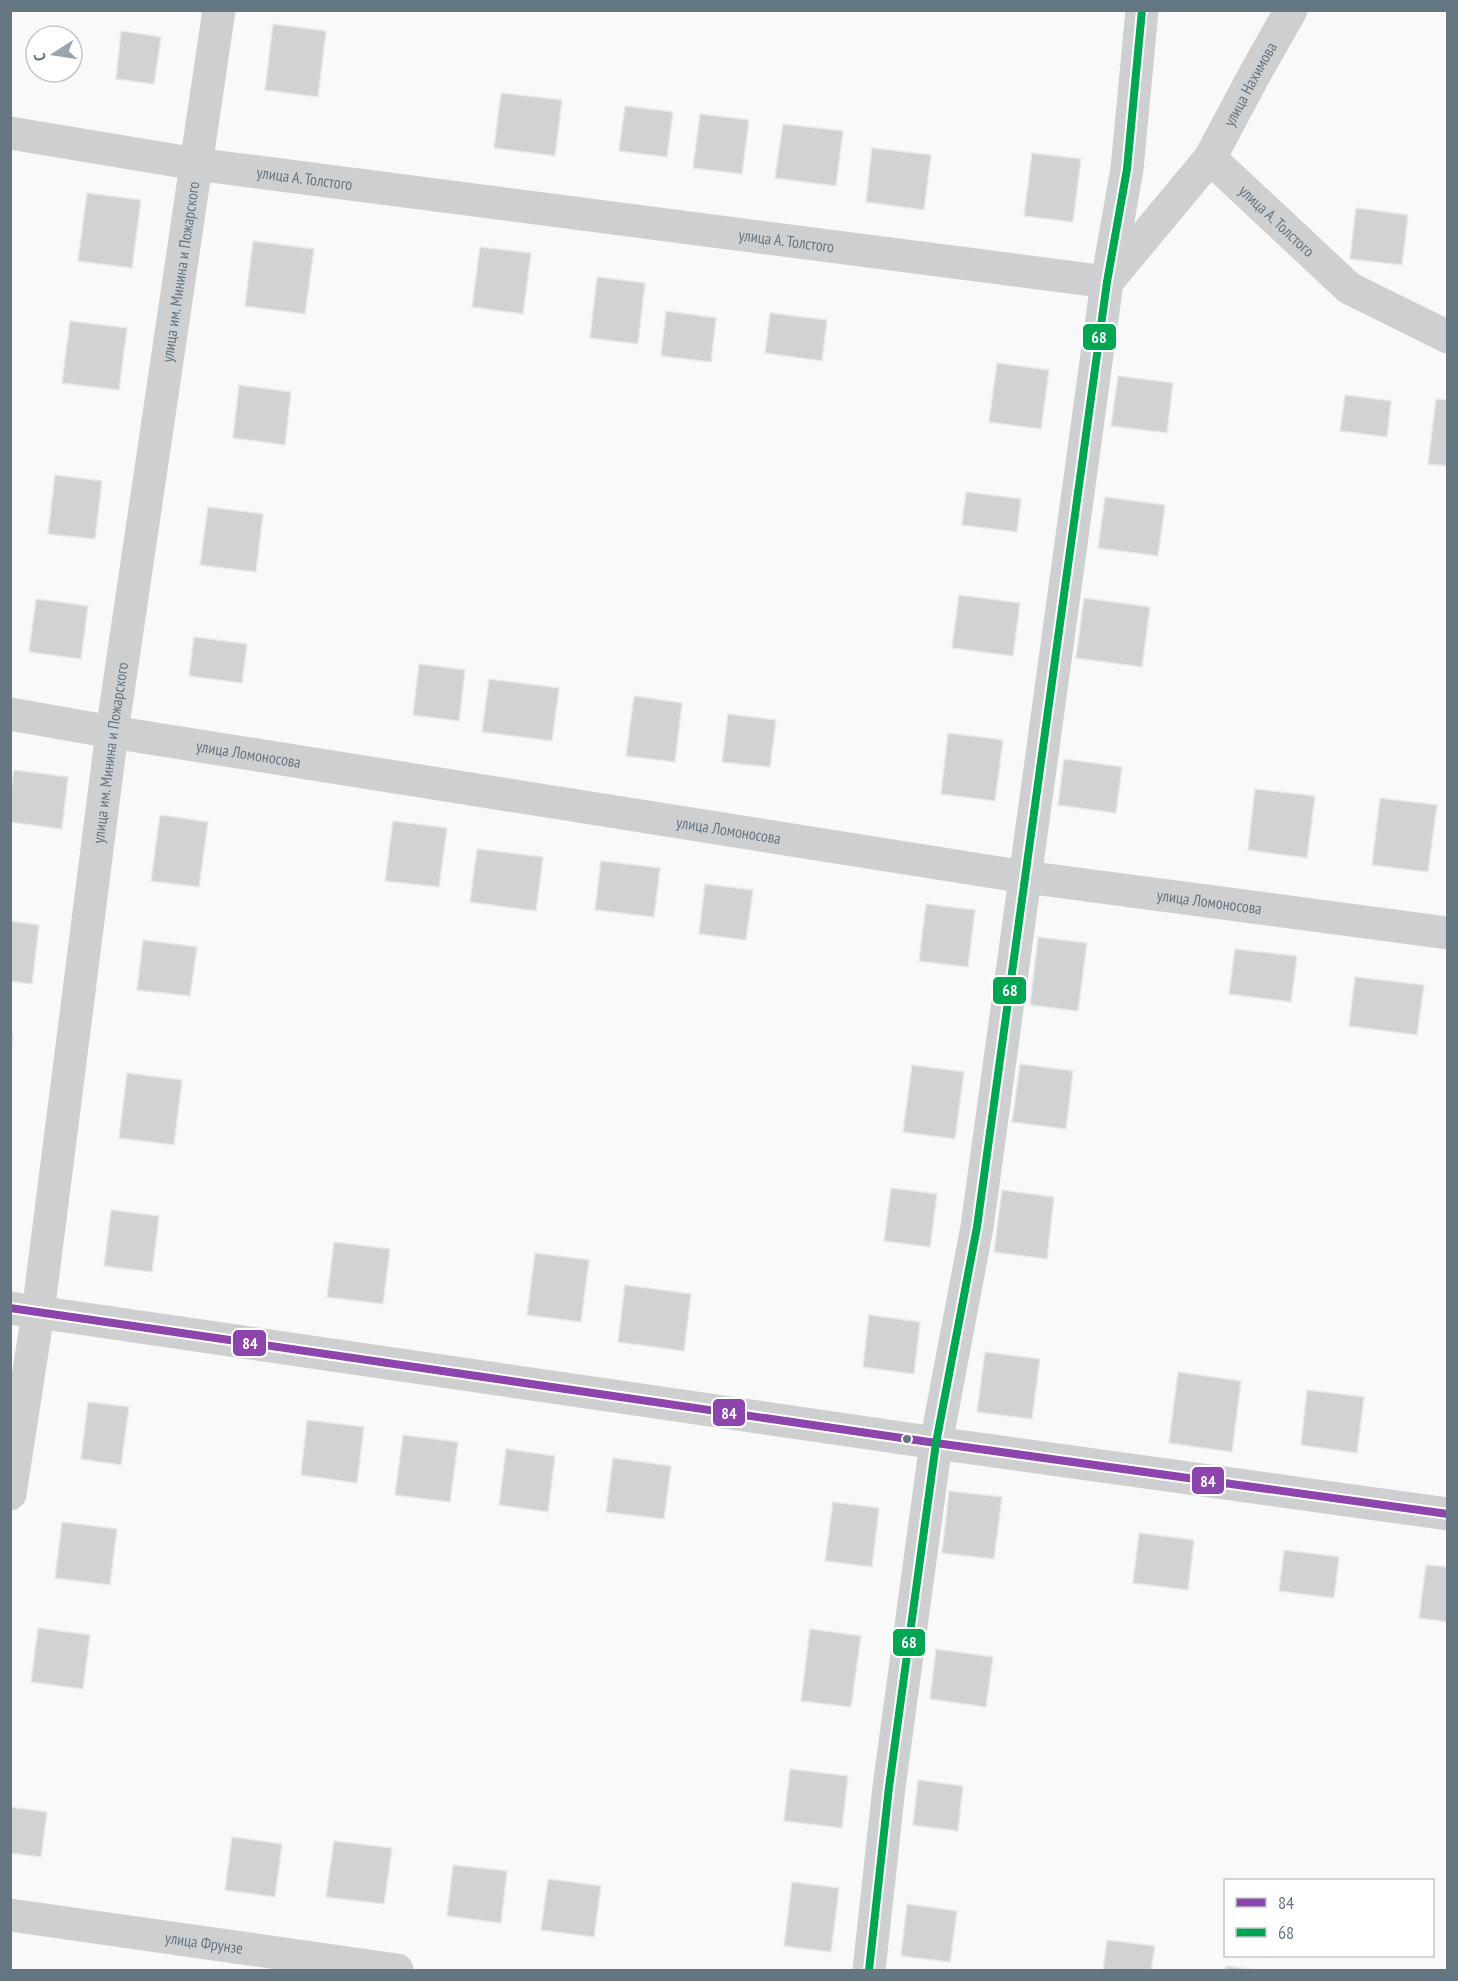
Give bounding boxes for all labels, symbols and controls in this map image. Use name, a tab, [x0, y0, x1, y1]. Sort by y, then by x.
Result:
north arrow	[24, 24, 84, 84]
street label: улица Нахимова	[1219, 38, 1281, 130]
text: С	[29, 51, 50, 63]
street label: улица А. Толстого	[255, 162, 354, 194]
street label: улица им. Минина и Пожарского	[157, 180, 203, 364]
street label: улица А. Толстого	[1235, 180, 1319, 261]
street label: улица А. Толстого	[737, 224, 836, 257]
line badge: 68	[1082, 323, 1117, 351]
text: 68	[1091, 327, 1107, 347]
street label: улица им. Минина и Пожарского	[88, 661, 132, 845]
street label: улица Ломоносова	[195, 736, 302, 772]
street label: улица Ломоносова	[675, 812, 782, 848]
street label: улица Ломоносова	[1156, 885, 1263, 918]
line badge: 68	[992, 976, 1027, 1005]
text: 68	[1002, 980, 1018, 1000]
line badge: 84	[232, 1329, 267, 1357]
text: 84	[242, 1333, 258, 1353]
line badge: 84	[712, 1398, 746, 1427]
text: 84	[721, 1403, 737, 1423]
unlabelled marker	[901, 1433, 913, 1445]
line badge: 84	[1191, 1466, 1225, 1495]
text: 84	[1200, 1471, 1216, 1491]
line badge: 68	[892, 1628, 926, 1657]
text: 68	[901, 1632, 917, 1652]
legend	[1224, 1879, 1434, 1957]
text: 84	[1278, 1891, 1294, 1914]
text: 68	[1278, 1921, 1294, 1944]
street label: улица Фрунзе	[164, 1927, 244, 1958]

